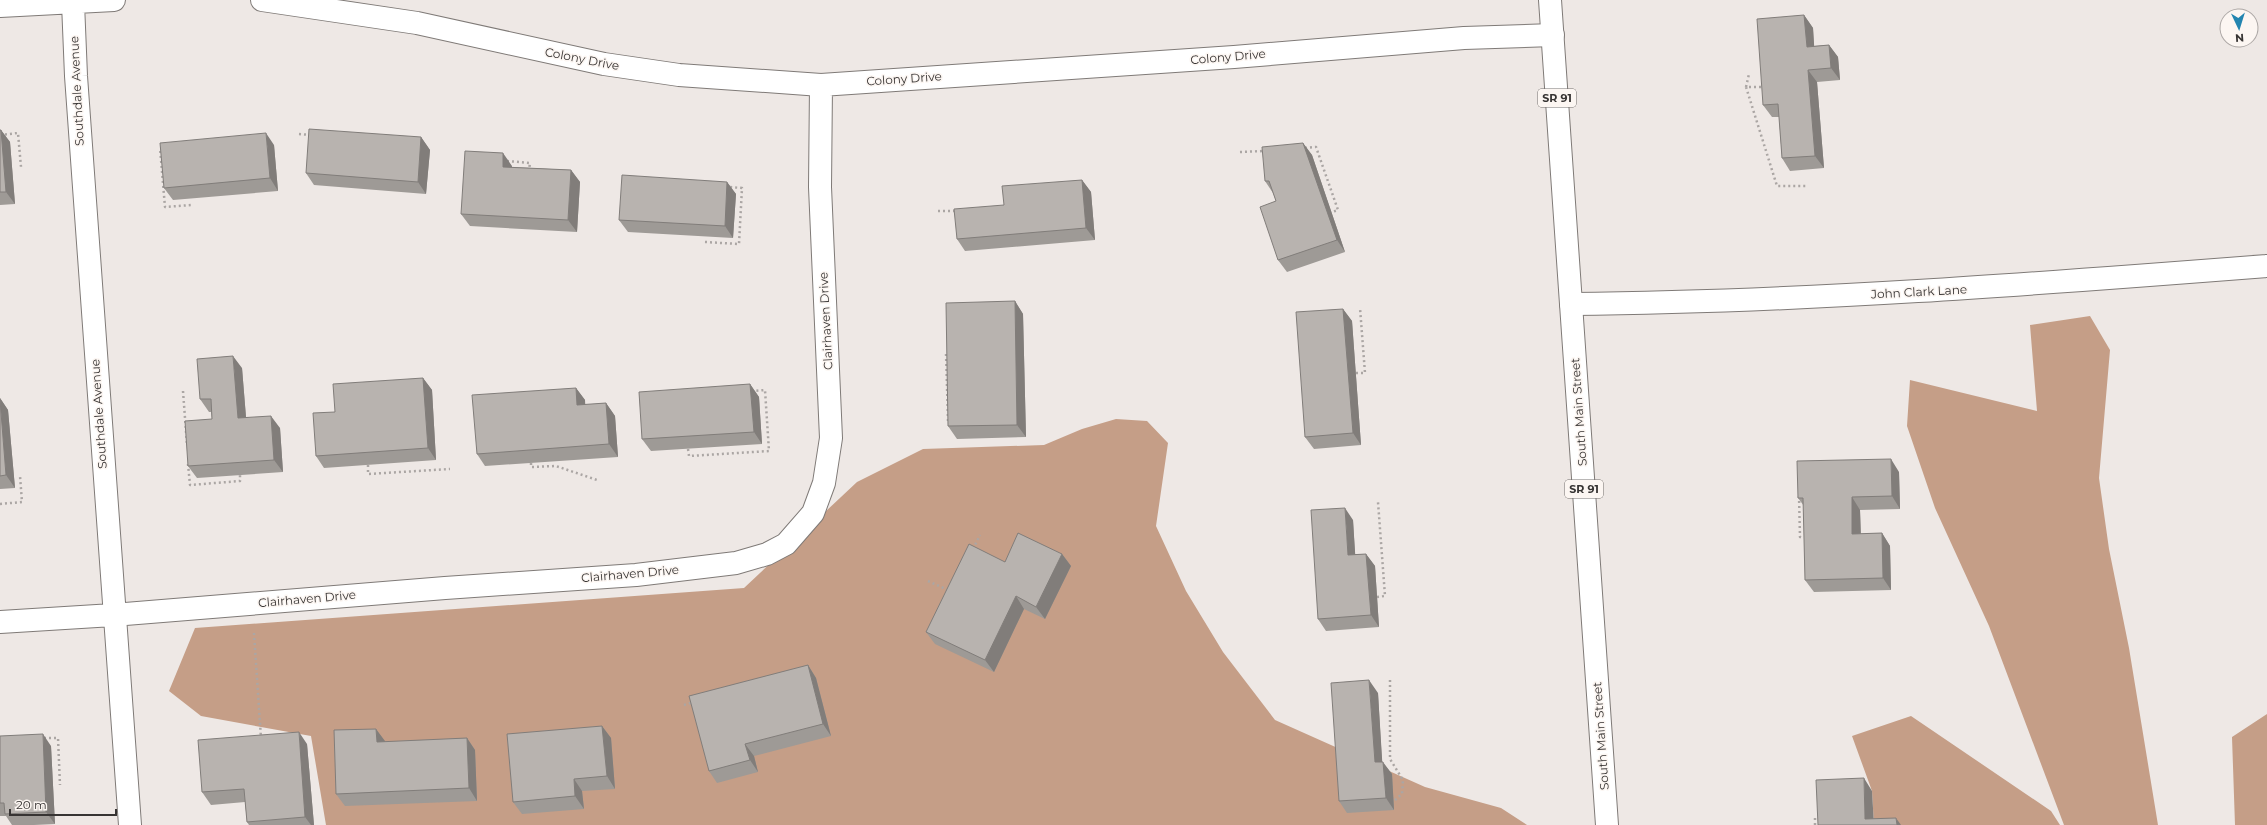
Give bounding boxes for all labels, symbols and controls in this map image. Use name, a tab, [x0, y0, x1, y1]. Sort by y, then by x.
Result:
north arrow	[2219, 8, 2259, 48]
text: N	[2235, 31, 2245, 45]
street label: Southdale Avenue	[66, 36, 87, 146]
street label: Colony Drive	[544, 44, 621, 73]
street label: Colony Drive	[1190, 46, 1266, 67]
street label: Colony Drive	[866, 68, 942, 89]
road number: SR 91	[1538, 89, 1576, 107]
street label: Clairhaven Drive	[815, 272, 836, 370]
street label: John Clark Lane	[1870, 281, 1967, 302]
street label: South Main Street	[1567, 357, 1590, 467]
street label: Southdale Avenue	[87, 359, 110, 469]
road number: SR 91	[1565, 480, 1603, 498]
street label: Clairhaven Drive	[580, 562, 679, 585]
street label: Clairhaven Drive	[257, 587, 356, 610]
street label: South Main Street	[1589, 681, 1612, 791]
scale bar	[10, 791, 116, 817]
text: 20 m	[16, 797, 47, 812]

